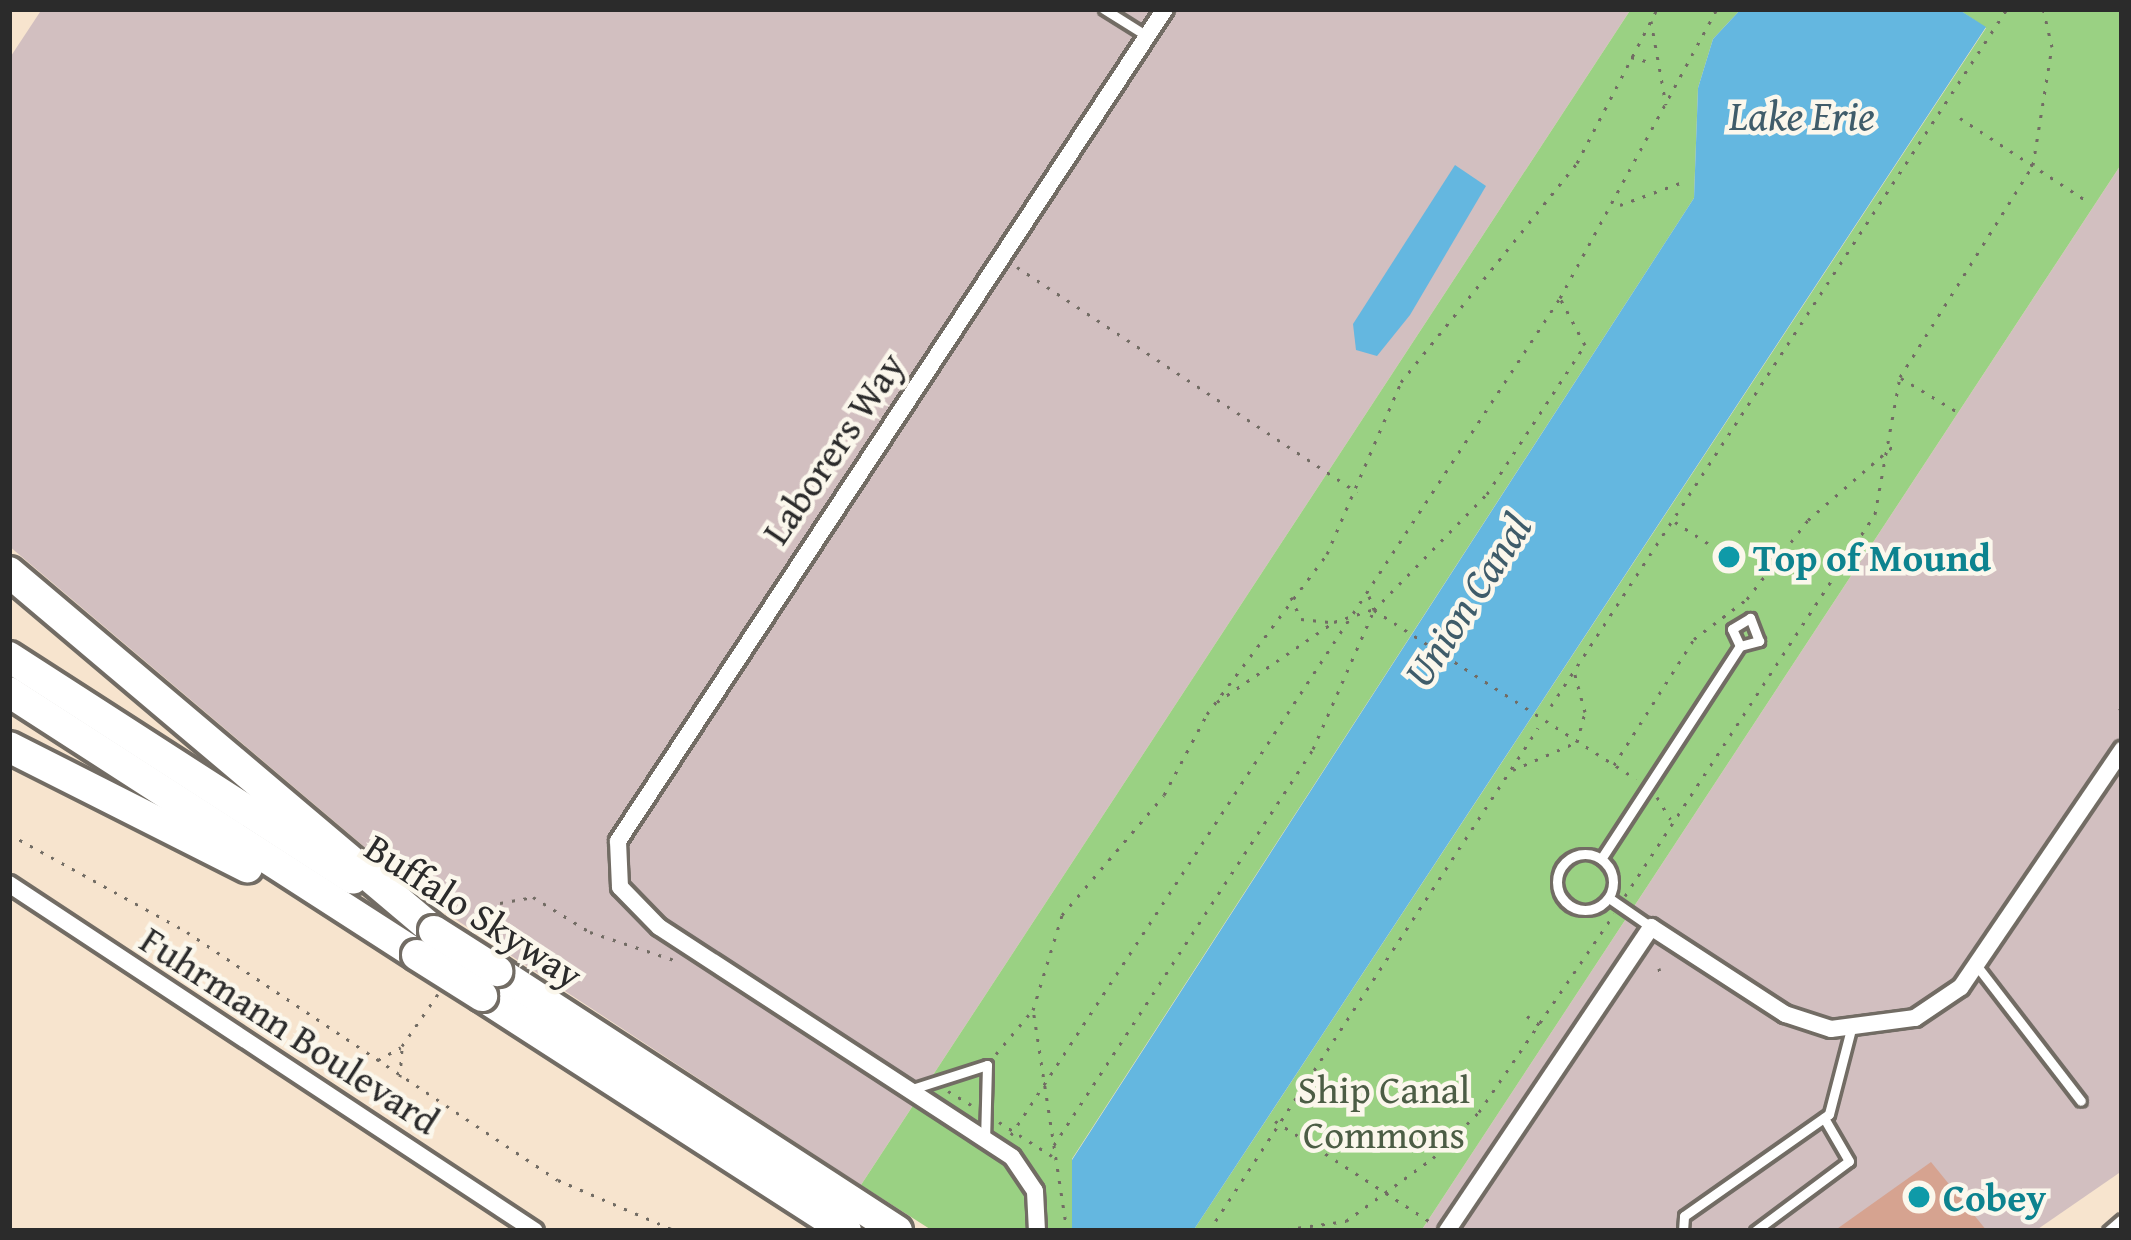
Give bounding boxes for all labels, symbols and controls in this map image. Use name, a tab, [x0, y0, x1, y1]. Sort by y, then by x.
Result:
water label: Lake Erie	[1729, 90, 1875, 140]
street label: Laborers Way	[752, 343, 914, 553]
water label: Union Canal	[1392, 504, 1542, 696]
place label: Top of Mound	[1753, 534, 1991, 580]
marker: Top of Mound	[1716, 544, 1742, 570]
street label: Buffalo Skyway	[357, 823, 591, 999]
street label: Fuhrmann Boulevard	[132, 916, 448, 1144]
park label: Ship Canal Commons	[1298, 1067, 1470, 1158]
place label: Cobey	[1943, 1174, 2046, 1220]
marker: Cobey	[1906, 1184, 1932, 1210]

